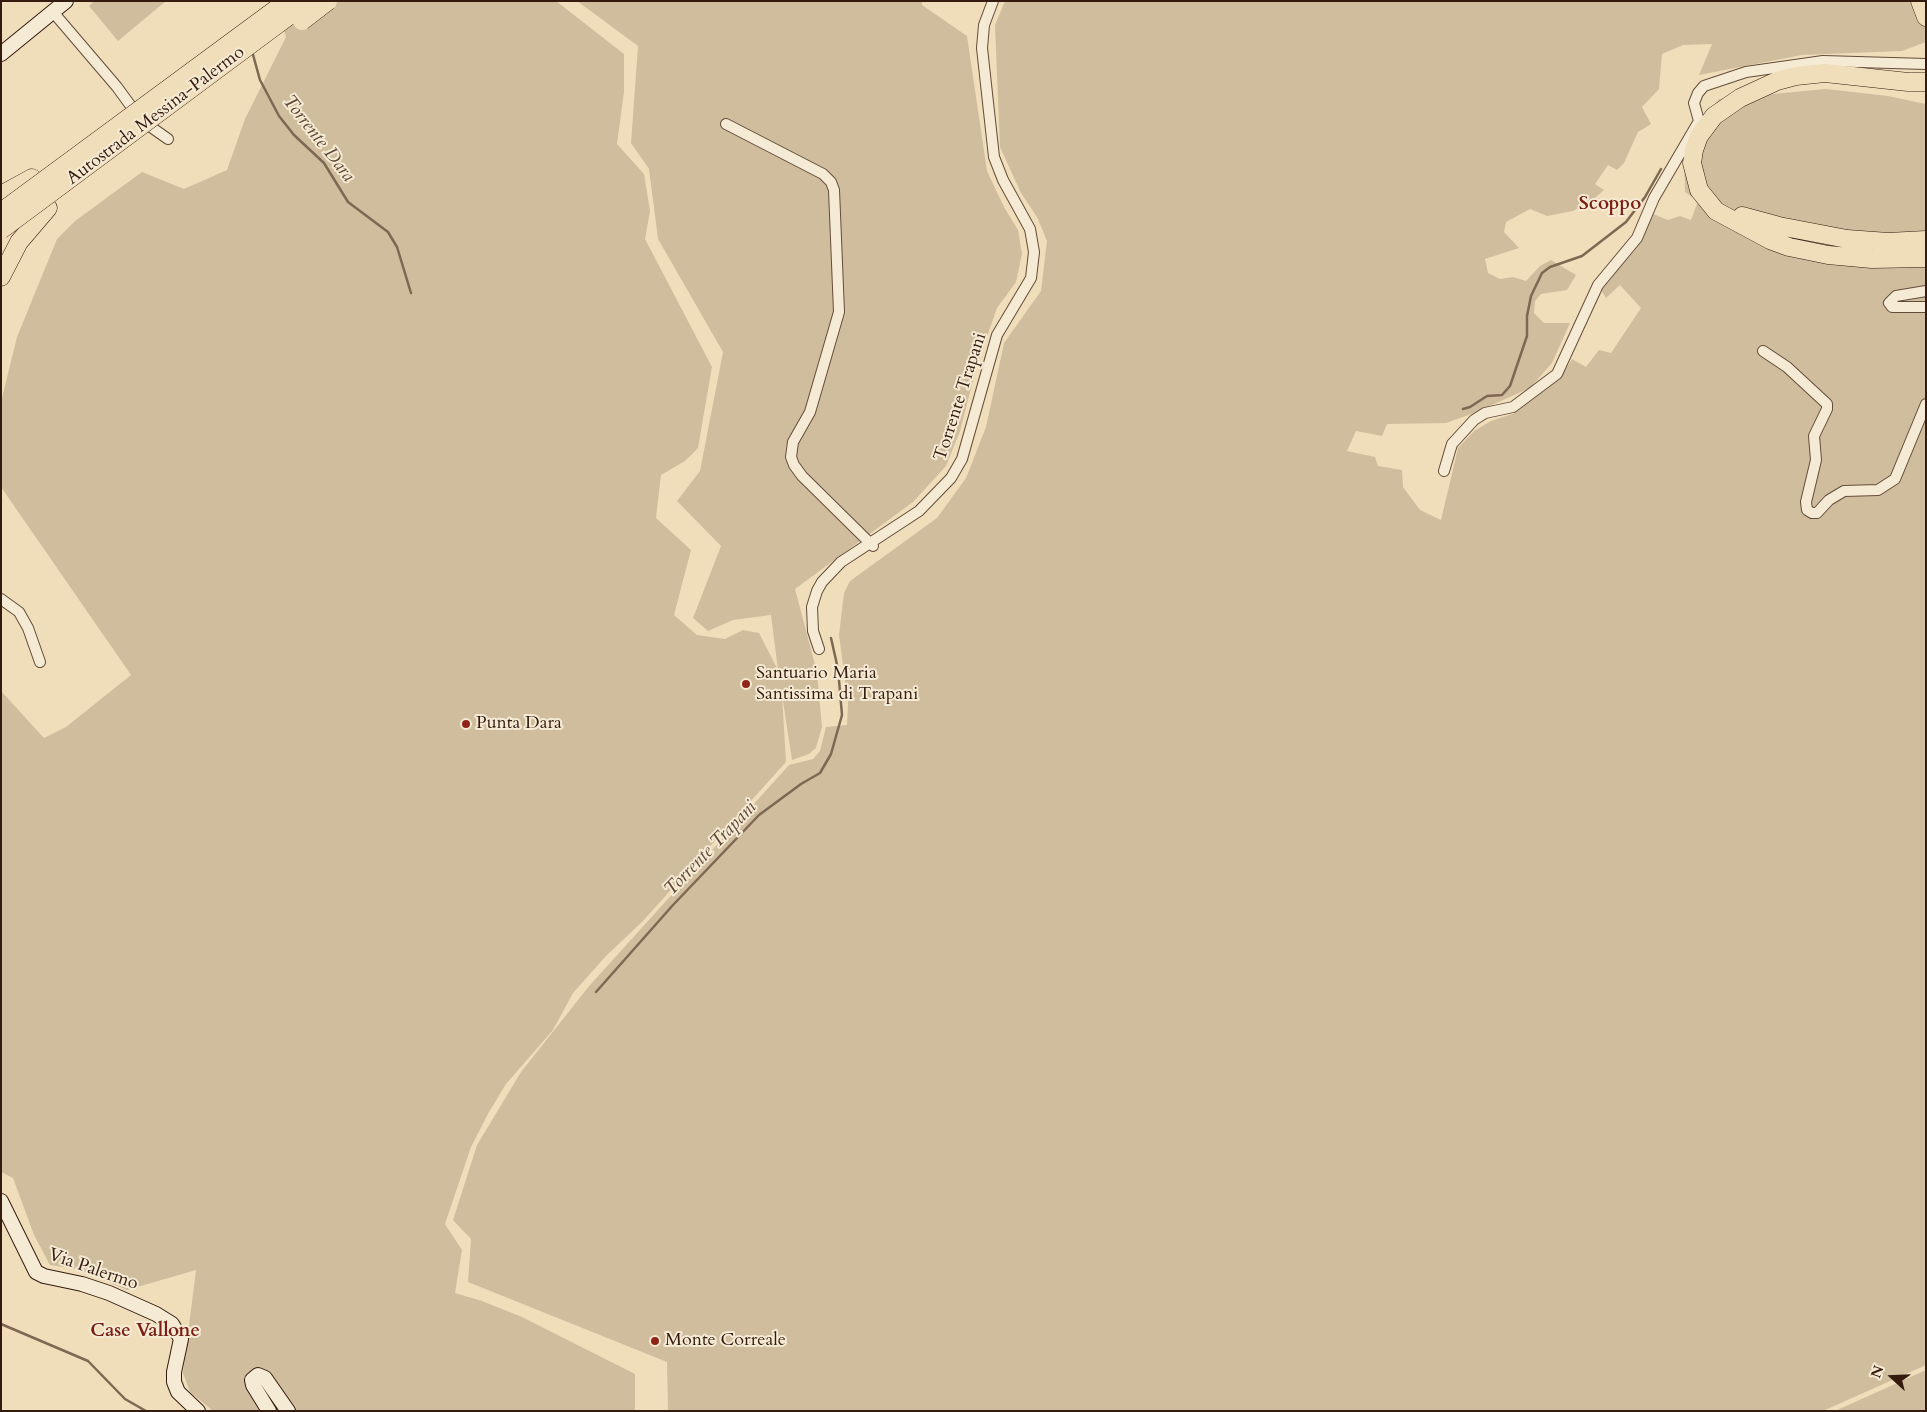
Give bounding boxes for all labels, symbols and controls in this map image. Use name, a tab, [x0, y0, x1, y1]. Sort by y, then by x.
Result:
street label: Autostrada Messina-Palermo	[63, 42, 249, 190]
water label: Torrente Dara	[277, 91, 359, 187]
district label: Scoppo	[1579, 194, 1641, 216]
street label: Torrente Trapani	[930, 330, 992, 464]
place label: Santuario Maria Santissima di Trapani	[756, 663, 918, 706]
marker: Santuario Maria Santissima di Trapani	[740, 678, 752, 690]
place label: Punta Dara	[476, 713, 562, 735]
marker: Punta Dara	[460, 718, 472, 730]
water label: Torrente Trapani	[660, 797, 762, 901]
street label: Via Palermo	[45, 1245, 141, 1295]
district label: Case Vallone	[90, 1321, 200, 1343]
place label: Monte Correale	[665, 1330, 786, 1352]
marker: Monte Correale	[649, 1335, 661, 1347]
north arrow	[1867, 1352, 1917, 1402]
text: N	[1866, 1363, 1888, 1381]

